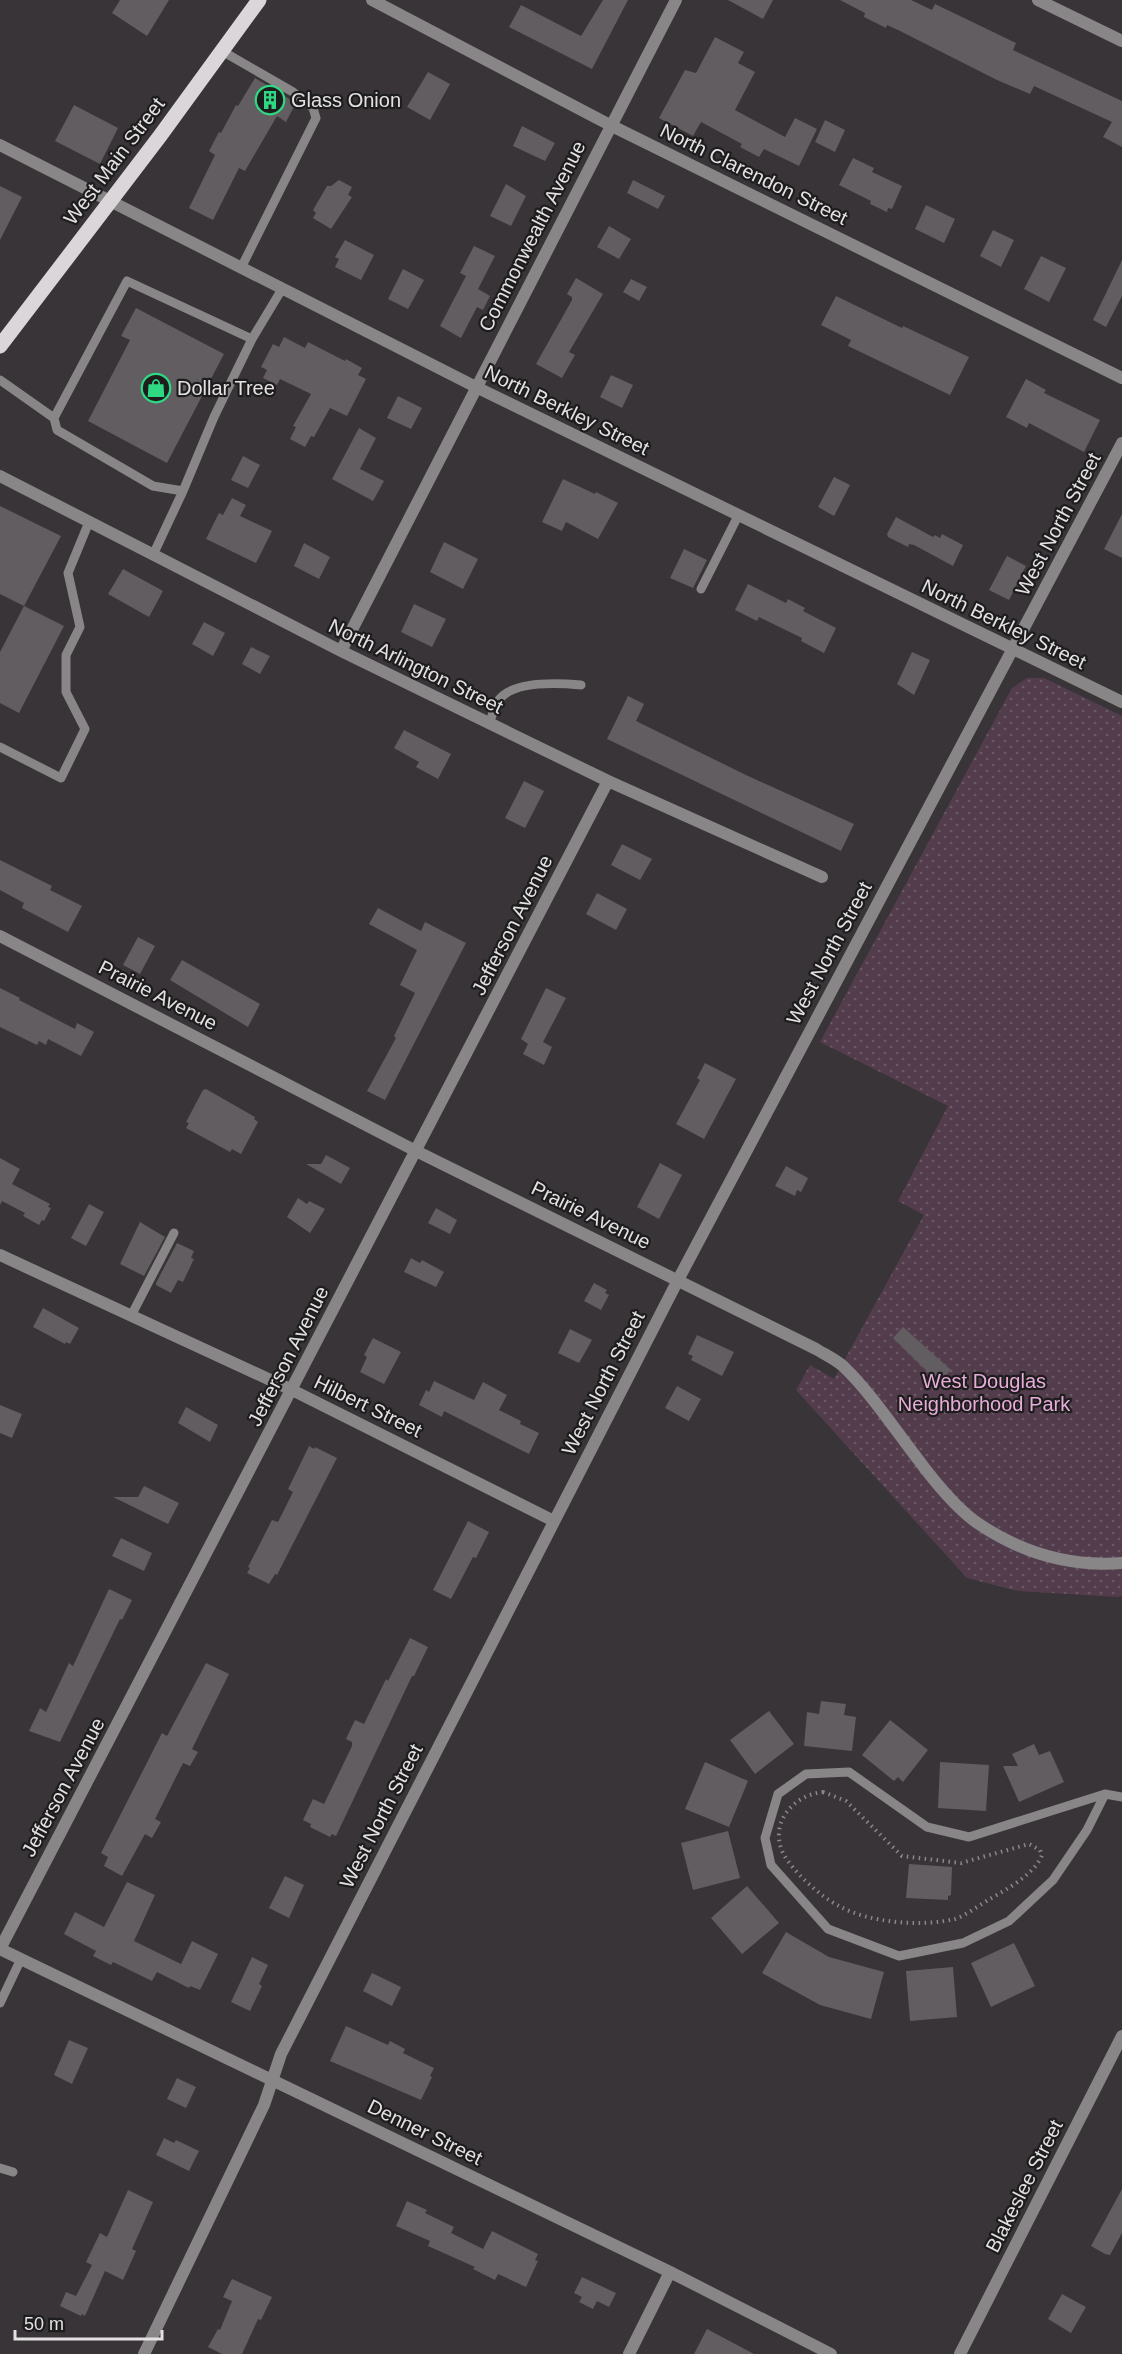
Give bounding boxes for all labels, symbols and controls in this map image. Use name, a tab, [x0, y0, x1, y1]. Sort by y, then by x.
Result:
building icon: Glass Onion	[254, 84, 286, 116]
place label: Glass Onion	[291, 89, 401, 111]
street label: West Main Street	[59, 93, 169, 229]
street label: North Clarendon Street	[657, 119, 852, 229]
street label: Commonwealth Avenue	[474, 137, 590, 335]
street label: North Berkley Street	[481, 361, 653, 460]
shop icon: Dollar Tree	[140, 372, 172, 404]
place label: Dollar Tree	[177, 377, 275, 399]
street label: West North Street	[1011, 448, 1105, 599]
street label: North Berkley Street	[918, 575, 1090, 674]
street label: North Arlington Street	[325, 614, 507, 718]
street label: Jefferson Avenue	[467, 851, 557, 999]
street label: West North Street	[782, 877, 876, 1028]
street label: Prairie Avenue	[95, 956, 221, 1034]
street label: Prairie Avenue	[528, 1177, 654, 1253]
street label: Jefferson Avenue	[243, 1282, 333, 1430]
street label: West North Street	[557, 1307, 649, 1459]
park label: West Douglas Neighborhood Park	[898, 1370, 1071, 1415]
street label: Hilbert Street	[311, 1371, 426, 1442]
street label: Jefferson Avenue	[17, 1714, 109, 1860]
street label: West North Street	[335, 1740, 427, 1892]
street label: Denner Street	[364, 2095, 486, 2169]
street label: Blakeslee Street	[981, 2116, 1067, 2256]
scale bar	[15, 2303, 162, 2341]
text: 50 m	[24, 2314, 64, 2334]

